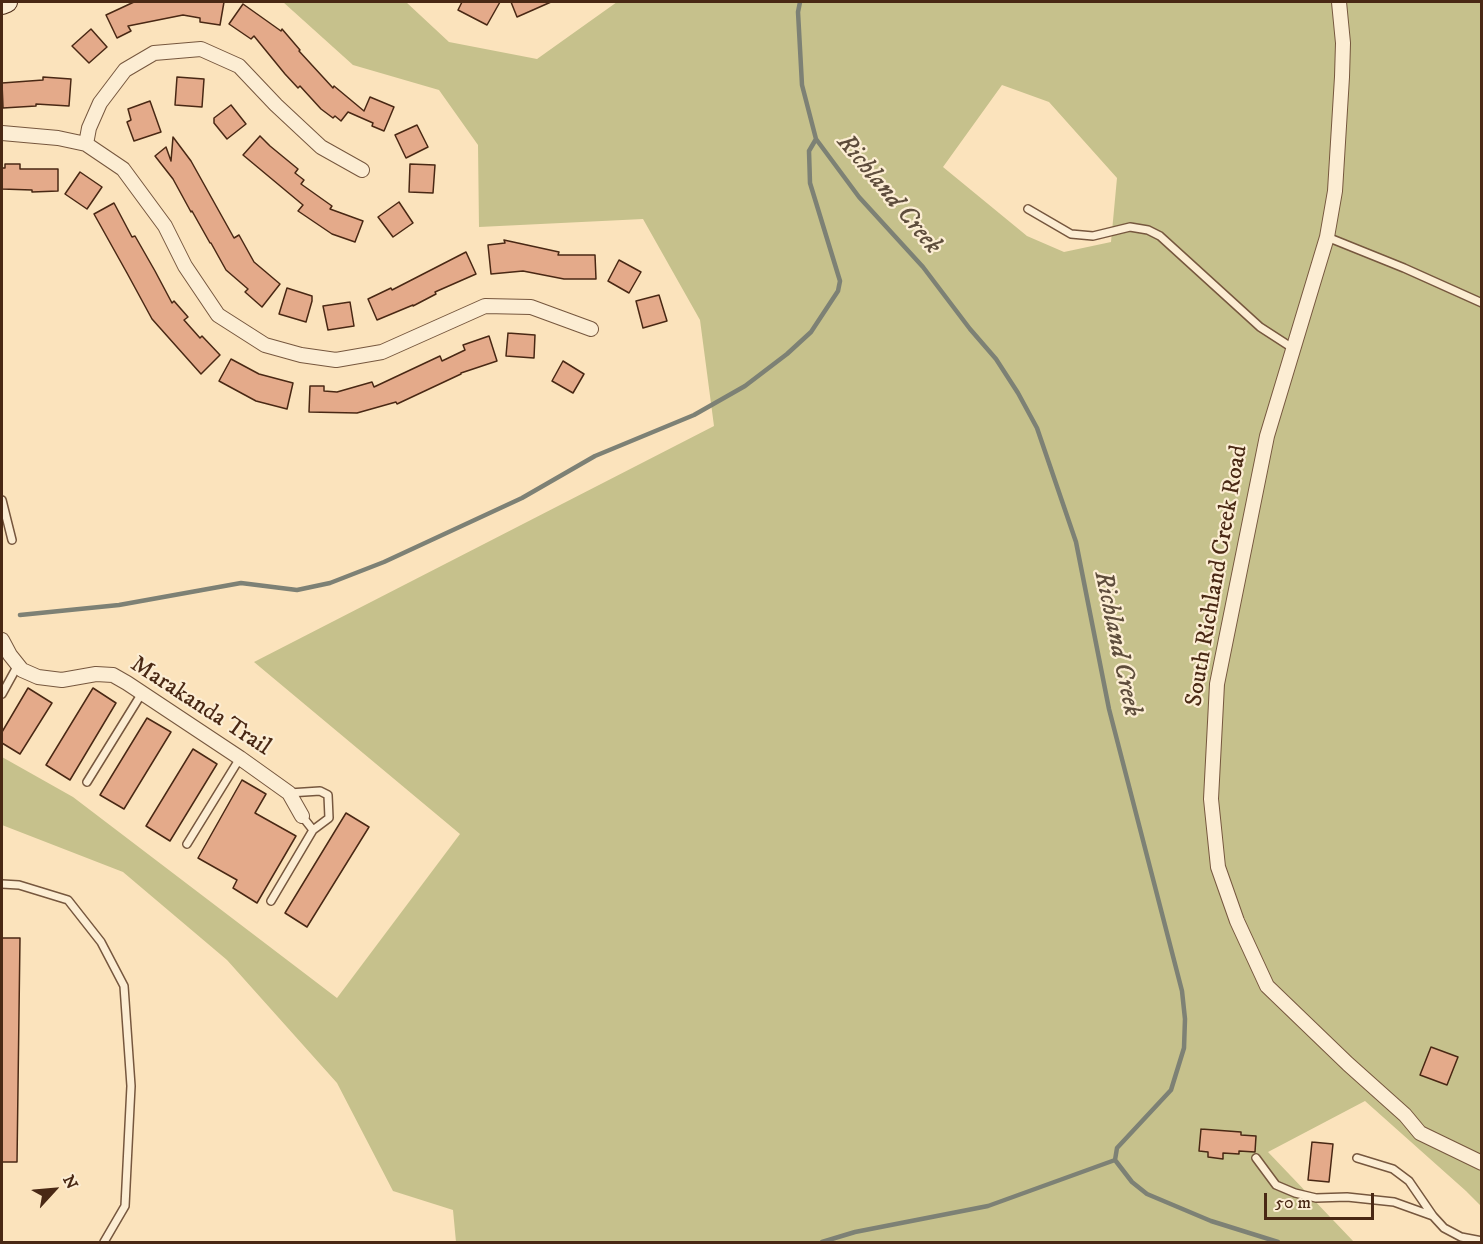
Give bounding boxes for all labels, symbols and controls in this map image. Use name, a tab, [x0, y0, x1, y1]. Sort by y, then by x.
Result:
water label: Richland Creek	[829, 128, 947, 262]
street label: South Richland Creek Road	[1181, 443, 1255, 709]
water label: Richland Creek	[1085, 569, 1147, 719]
street label: Marakanda Trail	[124, 651, 276, 763]
north arrow	[24, 1160, 84, 1220]
text: N	[58, 1172, 82, 1192]
scale bar	[1267, 1181, 1376, 1219]
text: 50 m	[1275, 1192, 1311, 1214]

